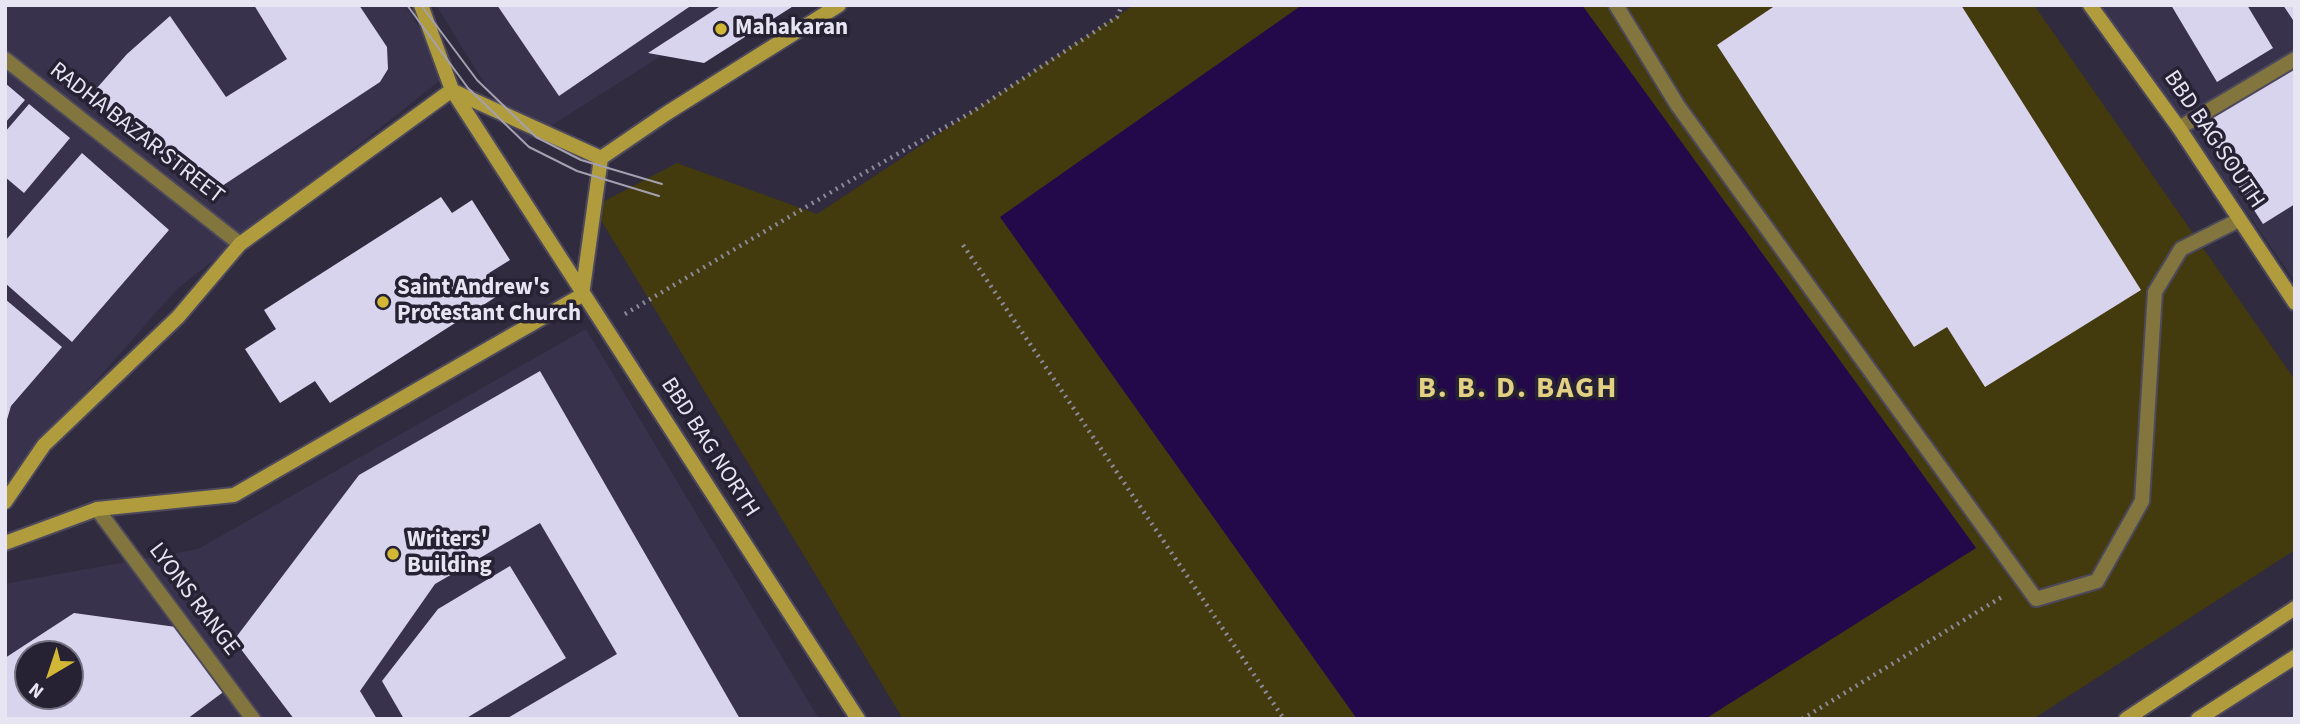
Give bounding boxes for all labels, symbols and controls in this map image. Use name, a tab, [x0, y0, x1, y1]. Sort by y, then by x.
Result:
place label: Mahakaran	[735, 15, 848, 43]
marker: Mahakaran	[713, 21, 729, 37]
street label: RADHA BAZAR STREET	[43, 57, 229, 211]
street label: BBD BAG SOUTH	[2157, 66, 2269, 214]
place label: Saint Andrew's Protestant Church	[397, 275, 581, 329]
marker: Saint Andrew's Protestant Church	[375, 294, 391, 310]
district label: B. B. D. BAGH	[1419, 372, 1617, 408]
street label: BBD BAG NORTH	[654, 373, 764, 523]
place label: Writers' Building	[407, 527, 492, 581]
street label: LYONS RANGE	[142, 538, 244, 662]
marker: Writers' Building	[385, 546, 401, 562]
north arrow	[14, 640, 84, 710]
text: N	[23, 676, 50, 705]

